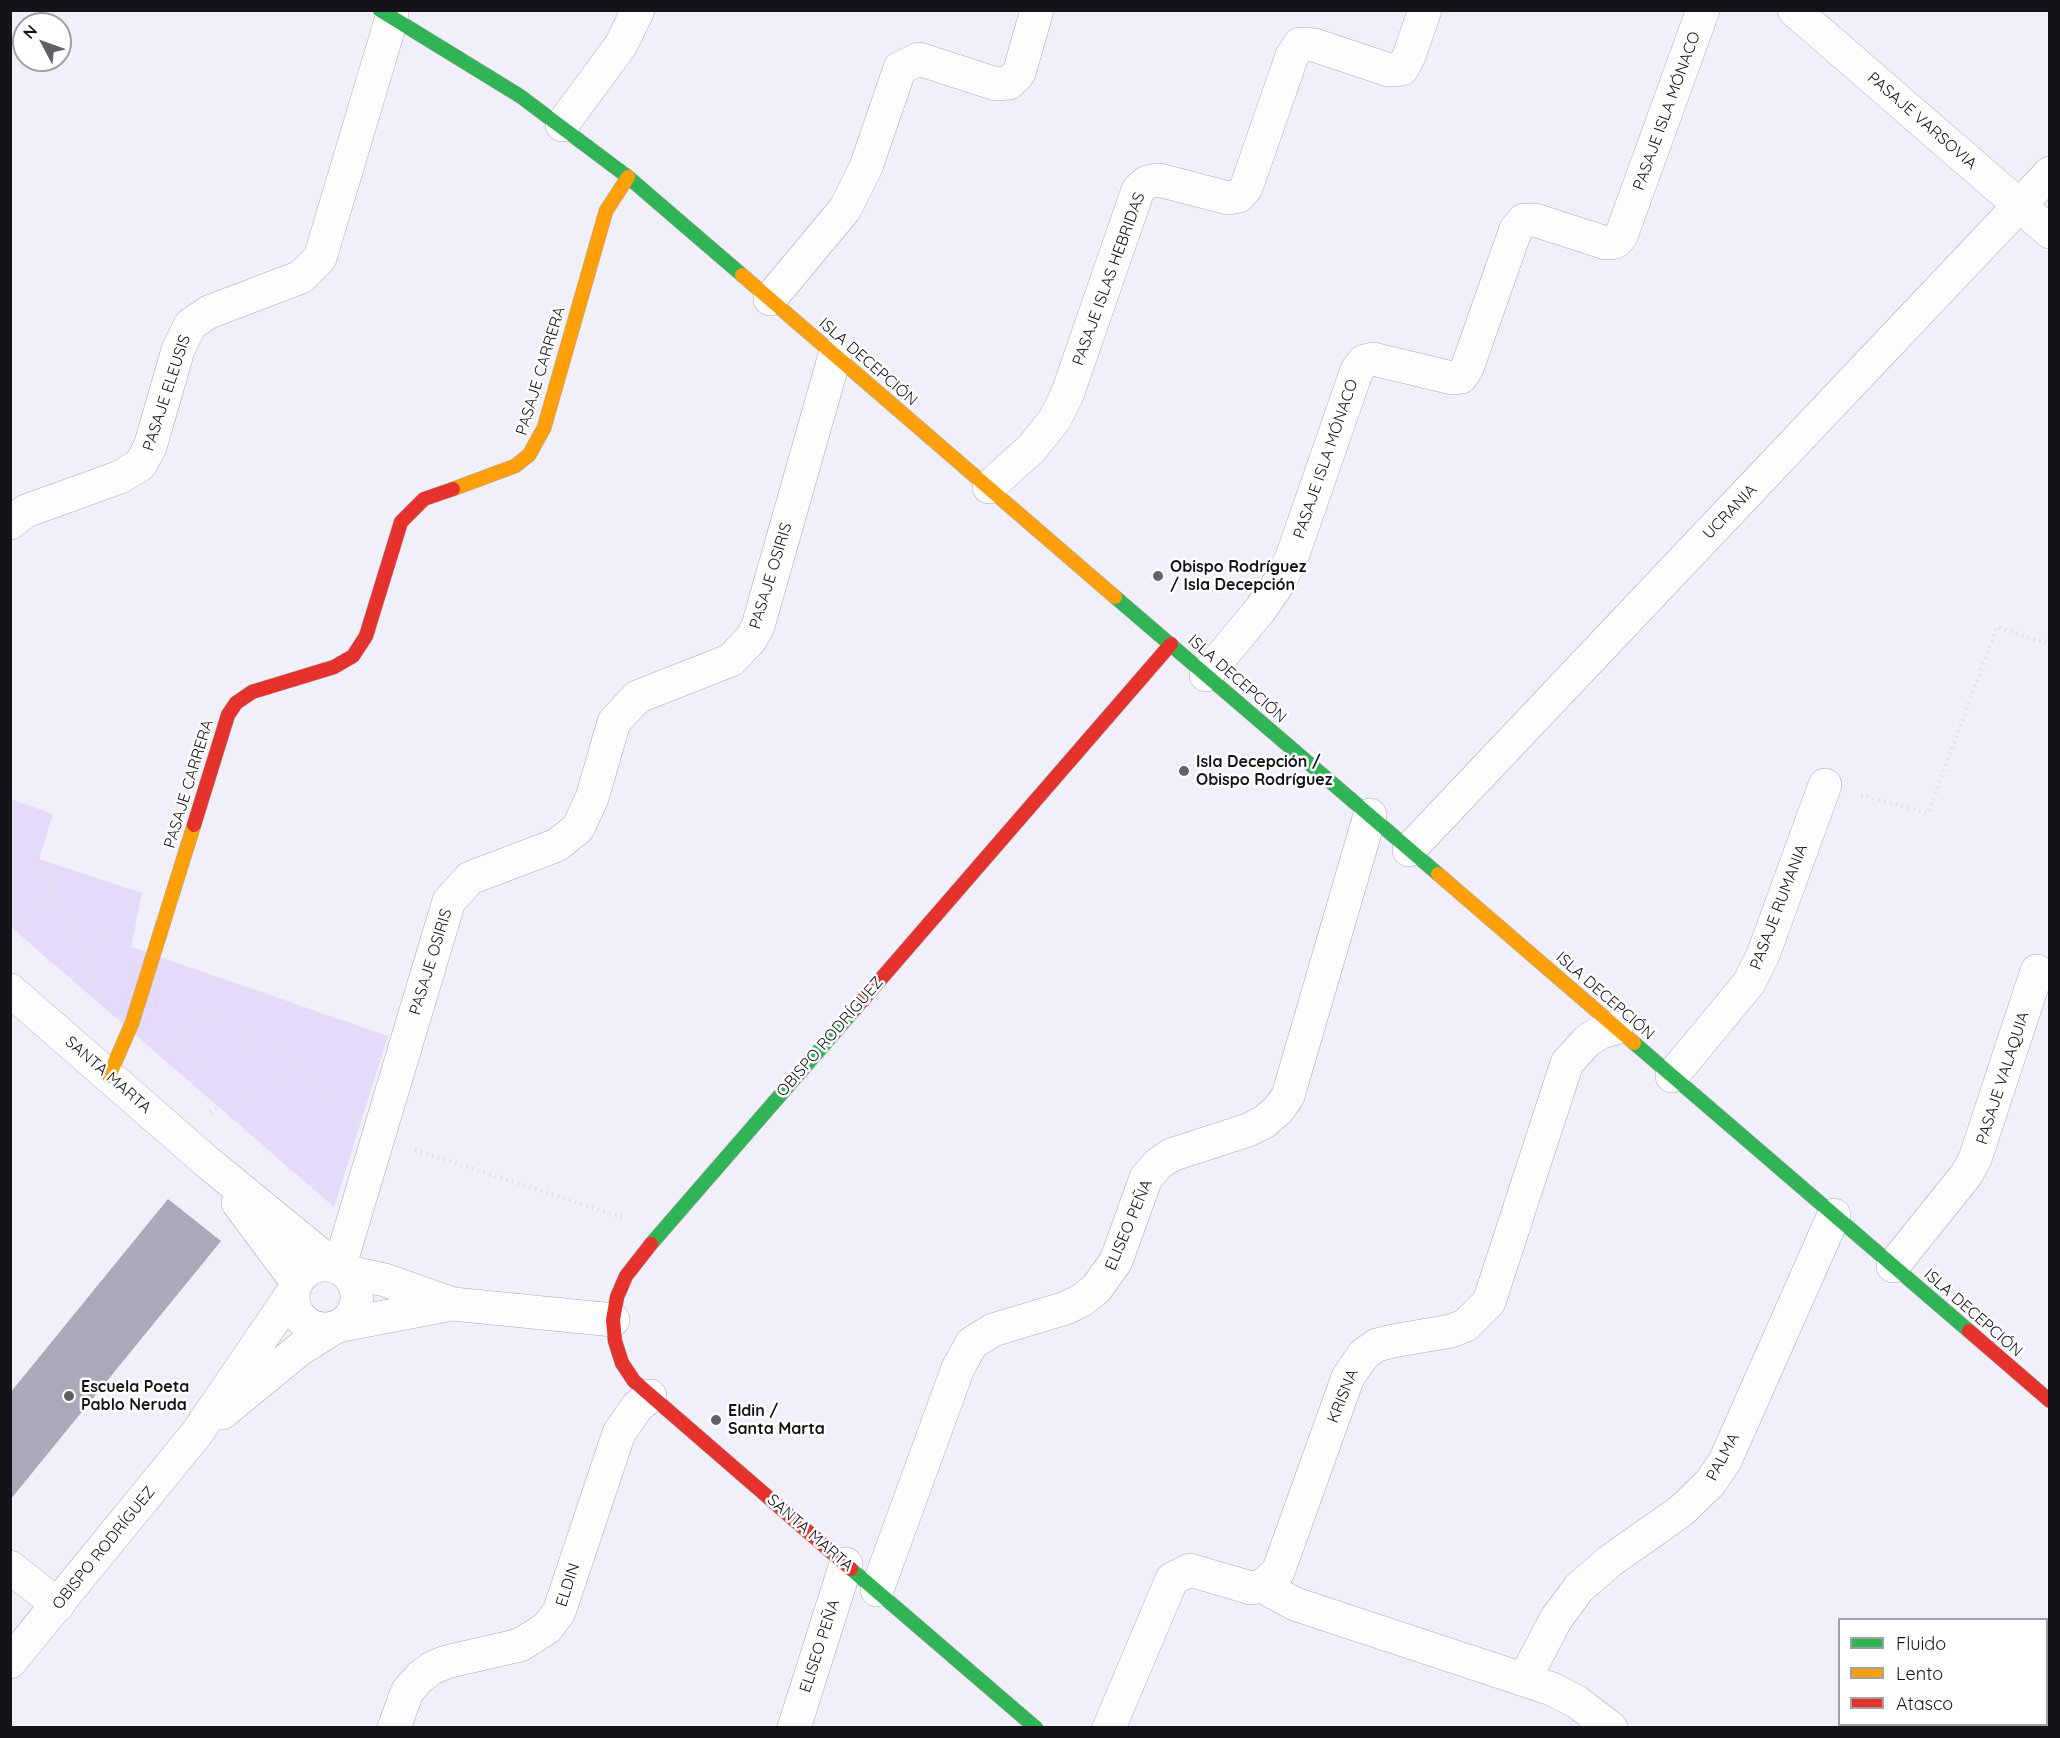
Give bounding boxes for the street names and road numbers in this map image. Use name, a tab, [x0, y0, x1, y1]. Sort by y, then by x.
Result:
street label: PASAJE ISLA MÓNACO	[1629, 29, 1705, 193]
street label: PASAJE VARSOVIA	[1863, 68, 1981, 174]
street label: PASAJE ISLAS HEBRIDAS	[1069, 190, 1149, 368]
street label: PASAJE CARRERA	[512, 304, 570, 438]
street label: ISLA DECEPCIÓN	[815, 314, 921, 410]
street label: PASAJE ELEUSIS	[139, 332, 195, 454]
street label: PASAJE ISLA MÓNACO	[1290, 377, 1362, 541]
street label: UCRANIA	[1699, 481, 1761, 543]
street label: PASAJE OSIRIS	[746, 521, 796, 631]
street label: ISLA DECEPCIÓN	[1184, 631, 1290, 727]
street label: PASAJE CARRERA	[160, 717, 218, 851]
street label: PASAJE RUMANIA	[1746, 842, 1812, 972]
street label: PASAJE OSIRIS	[406, 907, 456, 1017]
street label: ISLA DECEPCIÓN	[1552, 948, 1658, 1044]
street label: OBISPO RODRÍGUEZ	[773, 973, 887, 1101]
street label: PASAJE VALAQUIA	[1972, 1009, 2034, 1147]
street label: SANTA MARTA	[61, 1032, 155, 1118]
street label: ELISEO PEÑA	[1101, 1177, 1157, 1273]
street label: ISLA DECEPCIÓN	[1920, 1265, 2026, 1361]
street label: KRISNA	[1324, 1366, 1362, 1426]
street label: PALMA	[1702, 1430, 1744, 1484]
street label: OBISPO RODRÍGUEZ	[48, 1483, 160, 1613]
street label: SANTA MARTA	[763, 1490, 857, 1576]
street label: ELDIN	[552, 1561, 584, 1609]
street label: ELISEO PEÑA	[796, 1597, 844, 1695]

